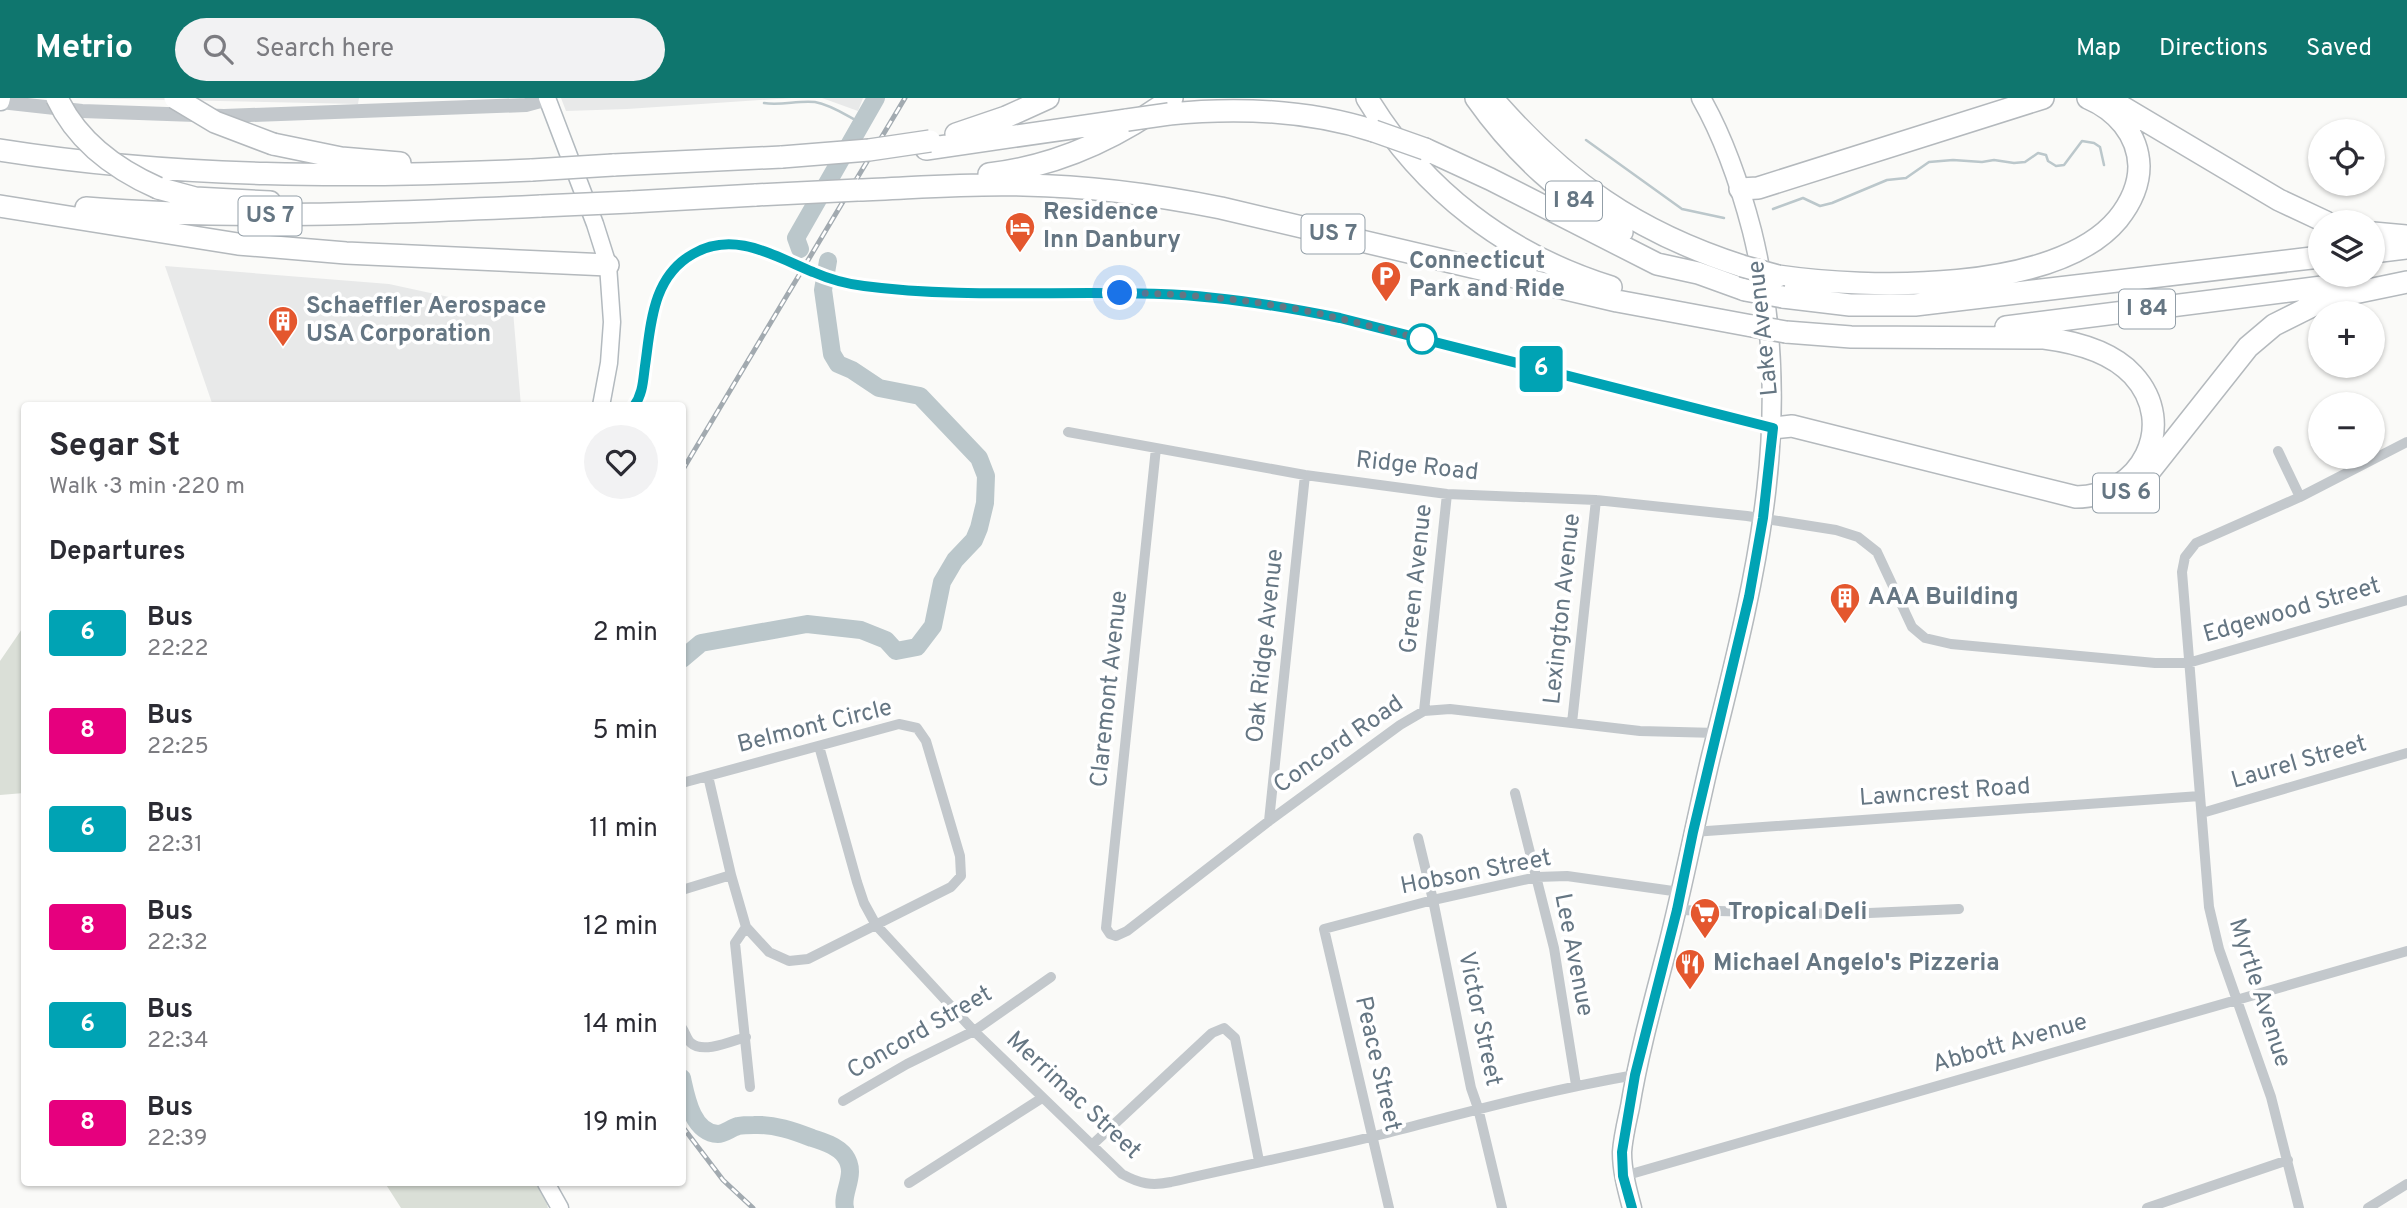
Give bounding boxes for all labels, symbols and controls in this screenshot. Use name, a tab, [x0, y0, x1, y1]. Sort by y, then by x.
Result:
search box	[175, 18, 665, 81]
text: Metrio	[35, 28, 133, 70]
icon: search	[199, 30, 237, 68]
text: Search here	[255, 33, 394, 66]
text: Map	[2076, 34, 2121, 64]
text: Directions	[2159, 34, 2268, 64]
text: Saved	[2306, 34, 2372, 64]
map controls	[2308, 119, 2385, 469]
button: locate	[2308, 119, 2385, 196]
road number: I 84	[1546, 181, 1602, 220]
road number: US 7	[238, 197, 302, 236]
place label: Residence Inn Danbury	[1043, 198, 1181, 256]
hotel icon: Residence Inn Danbury	[1003, 210, 1037, 254]
button: layers	[2308, 210, 2385, 287]
road number: US 7	[1302, 214, 1364, 253]
place label: Connecticut Park and Ride	[1409, 247, 1565, 305]
parking icon: Connecticut Park and Ride	[1369, 259, 1403, 303]
street label: Lake Avenue	[1742, 259, 1786, 397]
your location	[1102, 275, 1137, 310]
road number: I 84	[2119, 290, 2175, 328]
place label: Schaeffler Aerospace USA Corporation	[306, 292, 546, 350]
button: +	[2308, 301, 2385, 378]
building icon: Schaeffler Aerospace USA Corporation	[266, 304, 300, 348]
unlabelled marker	[1407, 324, 1437, 354]
line badge: 6	[1518, 346, 1564, 392]
text: 6	[1534, 354, 1548, 384]
button: −	[2308, 392, 2385, 469]
button: heart	[584, 425, 658, 499]
text: Segar St	[49, 426, 180, 468]
street label: Ridge Road	[1354, 446, 1480, 488]
text: Walk · 3 min · 220 m	[49, 473, 245, 502]
road number: US 6	[2093, 474, 2159, 512]
street label: Green Avenue	[1394, 503, 1440, 655]
street label: Lexington Avenue	[1538, 512, 1588, 706]
text: Departures	[49, 536, 186, 569]
street label: Oak Ridge Avenue	[1241, 548, 1291, 744]
street label: Edgewood Street	[2200, 571, 2384, 651]
building icon: AAA Building	[1828, 581, 1862, 625]
place label: AAA Building	[1868, 583, 2019, 613]
street label: Claremont Avenue	[1085, 589, 1135, 789]
text: Bus	[147, 602, 193, 635]
text: 2 min	[593, 617, 658, 650]
text: 6	[80, 618, 95, 648]
text: 22:22	[147, 635, 208, 664]
street label: Concord Road	[1268, 689, 1410, 801]
street label: Belmont Circle	[734, 693, 896, 761]
text: Bus	[147, 700, 193, 733]
text: 5 min	[592, 715, 658, 748]
text: 8	[80, 716, 95, 746]
street label: Laurel Street	[2228, 729, 2370, 797]
text: 22:25	[147, 733, 209, 762]
street label: Lawncrest Road	[1858, 772, 2032, 814]
text: Bus	[147, 798, 193, 831]
text: 11 min	[589, 813, 658, 846]
text: 6	[80, 814, 95, 844]
text: 22:31	[147, 831, 203, 860]
street label: Hobson Street	[1398, 844, 1554, 902]
street label: Lee Avenue	[1546, 891, 1600, 1019]
text: Bus	[147, 896, 193, 929]
supermarket icon: Tropical Deli	[1688, 896, 1722, 940]
place label: Tropical Deli	[1728, 898, 1867, 928]
text: 12 min	[583, 911, 658, 944]
text: 8	[80, 912, 95, 942]
street label: Myrtle Avenue	[2221, 915, 2297, 1071]
text: 22:32	[147, 929, 208, 958]
restaurant icon: Michael Angelo's Pizzeria	[1673, 947, 1707, 991]
street label: Victor Street	[1450, 949, 1508, 1089]
place label: Michael Angelo's Pizzeria	[1713, 949, 2000, 979]
street label: Concord Street	[842, 979, 998, 1087]
street label: Peace Street	[1347, 993, 1407, 1135]
text: Bus	[147, 994, 193, 1027]
street label: Abbott Avenue	[1929, 1008, 2091, 1080]
text: 14 min	[583, 1009, 658, 1042]
text: 6	[80, 1010, 95, 1040]
street label: Merrimac Street	[999, 1026, 1147, 1166]
text: 22:34	[147, 1027, 208, 1056]
text: Bus	[147, 1092, 193, 1125]
text: 19 min	[583, 1107, 658, 1140]
text: 8	[80, 1108, 95, 1138]
text: 22:39	[147, 1125, 207, 1154]

